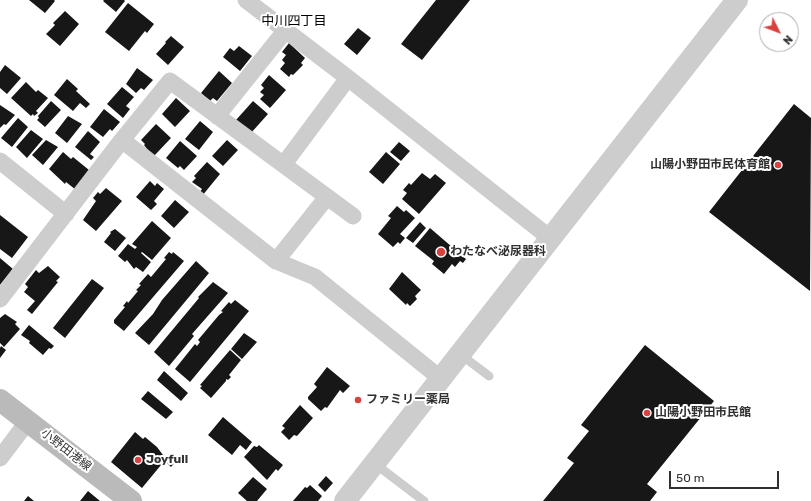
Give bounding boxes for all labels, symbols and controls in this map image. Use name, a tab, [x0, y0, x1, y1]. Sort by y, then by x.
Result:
north arrow	[759, 12, 799, 52]
district label: 中川四丁目	[262, 13, 326, 29]
text: N	[780, 32, 795, 47]
place label: 山陽小野田市民体育館	[650, 158, 770, 172]
marker: 山陽小野田市民体育館	[773, 160, 783, 170]
place label: わたなべ泌尿器科	[450, 245, 546, 259]
marker: わたなべ泌尿器科	[435, 246, 447, 258]
place label: ファミリー薬局	[366, 393, 450, 407]
marker: ファミリー薬局	[353, 395, 363, 405]
place label: 山陽小野田市民館	[655, 406, 751, 420]
marker: 山陽小野田市民館	[642, 408, 652, 418]
street label: 小野田港線	[38, 426, 94, 474]
place label: Joyfull	[146, 453, 188, 467]
marker: Joyfull	[133, 455, 143, 465]
scale bar	[671, 463, 781, 489]
text: 50 m	[676, 471, 704, 485]

